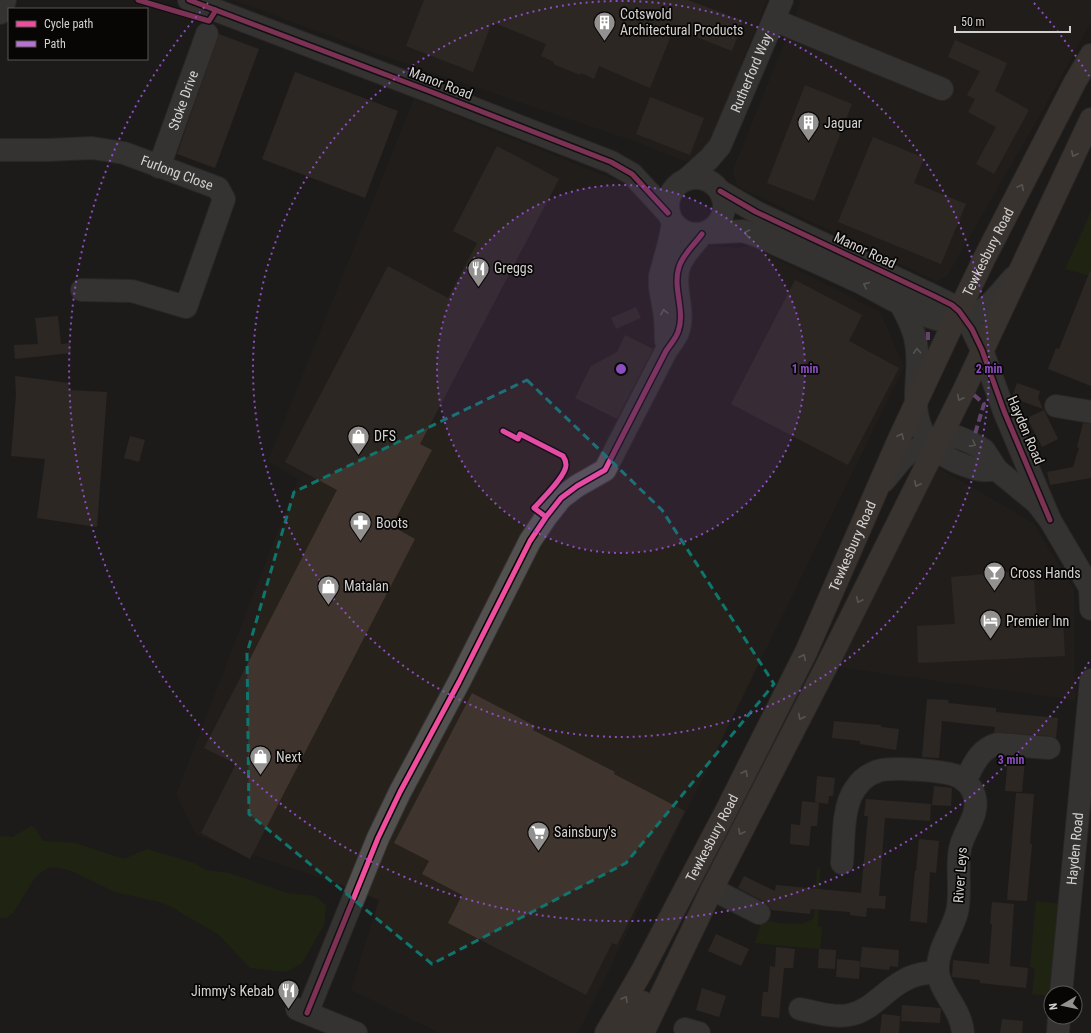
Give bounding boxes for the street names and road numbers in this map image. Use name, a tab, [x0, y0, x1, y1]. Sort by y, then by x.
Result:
street label: Rutherford Way	[727, 30, 775, 115]
street label: Manor Road	[407, 64, 475, 102]
street label: Stoke Drive	[165, 68, 201, 132]
street label: Furlong Close	[139, 152, 216, 194]
street label: Tewkesbury Road	[959, 205, 1017, 299]
street label: Manor Road	[831, 229, 899, 271]
street label: Hayden Road	[1004, 393, 1048, 467]
street label: Tewkesbury Road	[826, 499, 879, 594]
street label: Tewkesbury Road	[682, 791, 741, 884]
street label: Hayden Road	[1063, 812, 1086, 886]
street label: River Leys	[950, 847, 970, 903]

